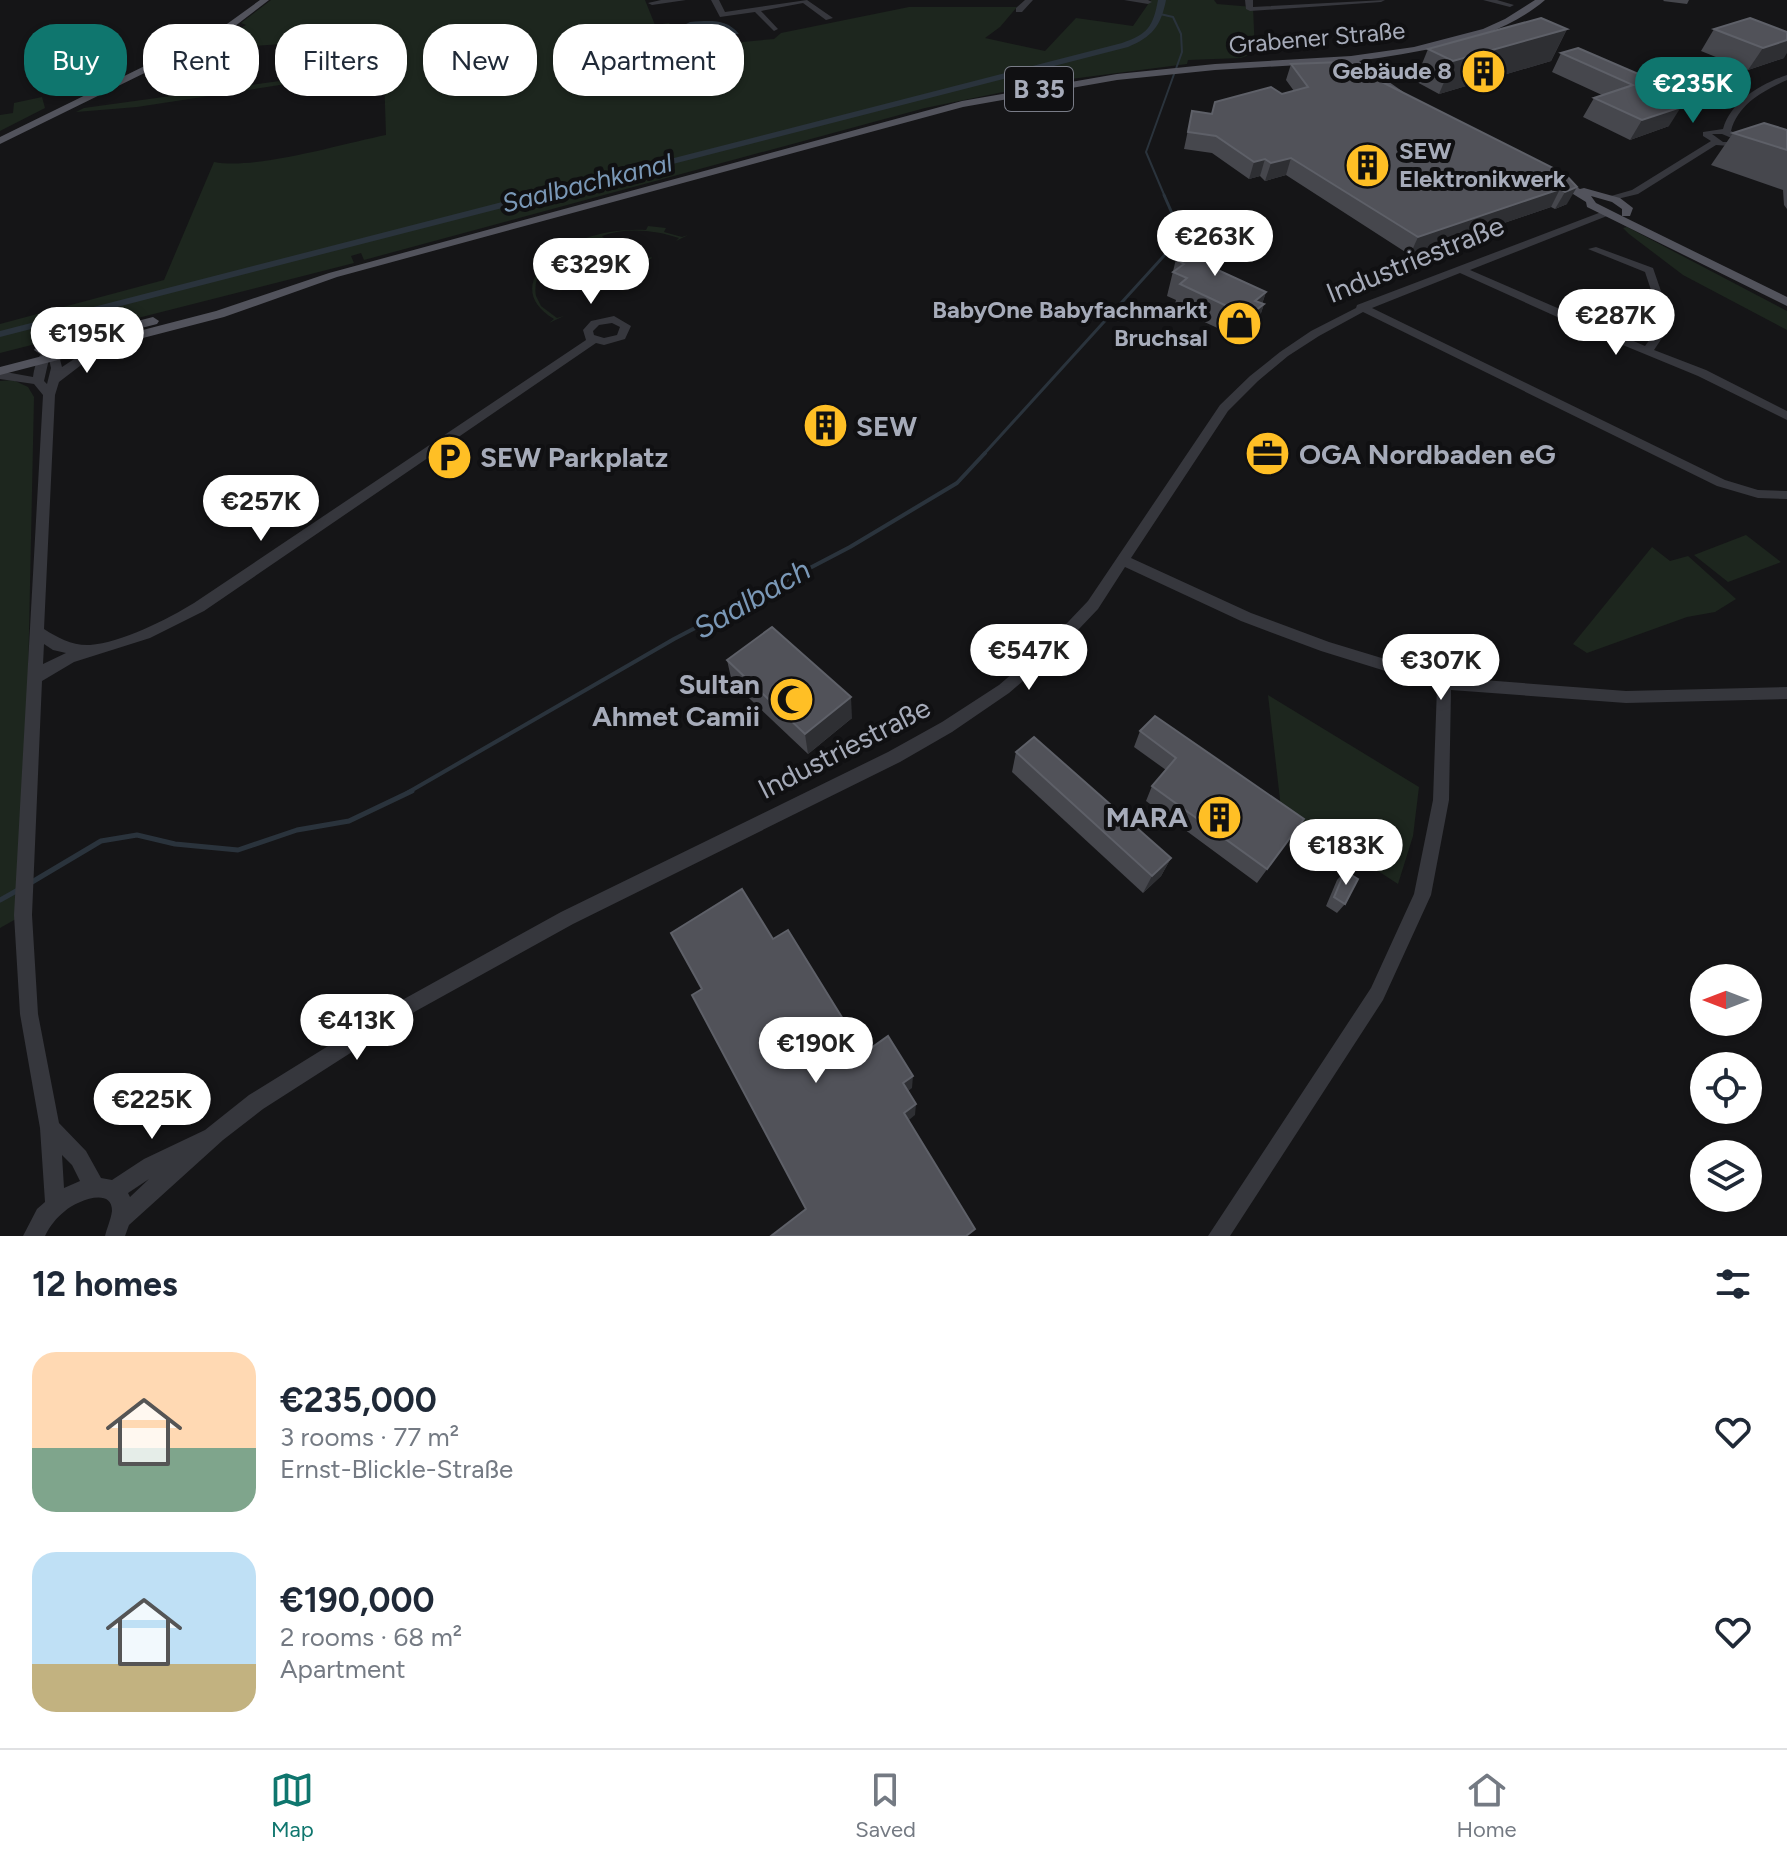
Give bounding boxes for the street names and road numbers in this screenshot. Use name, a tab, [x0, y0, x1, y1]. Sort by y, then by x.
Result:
street label: Grabener Straße	[1227, 15, 1406, 60]
road number: B 35	[1005, 67, 1073, 111]
street label: Industriestraße	[1321, 208, 1509, 310]
street label: Industriestraße	[752, 690, 936, 806]

